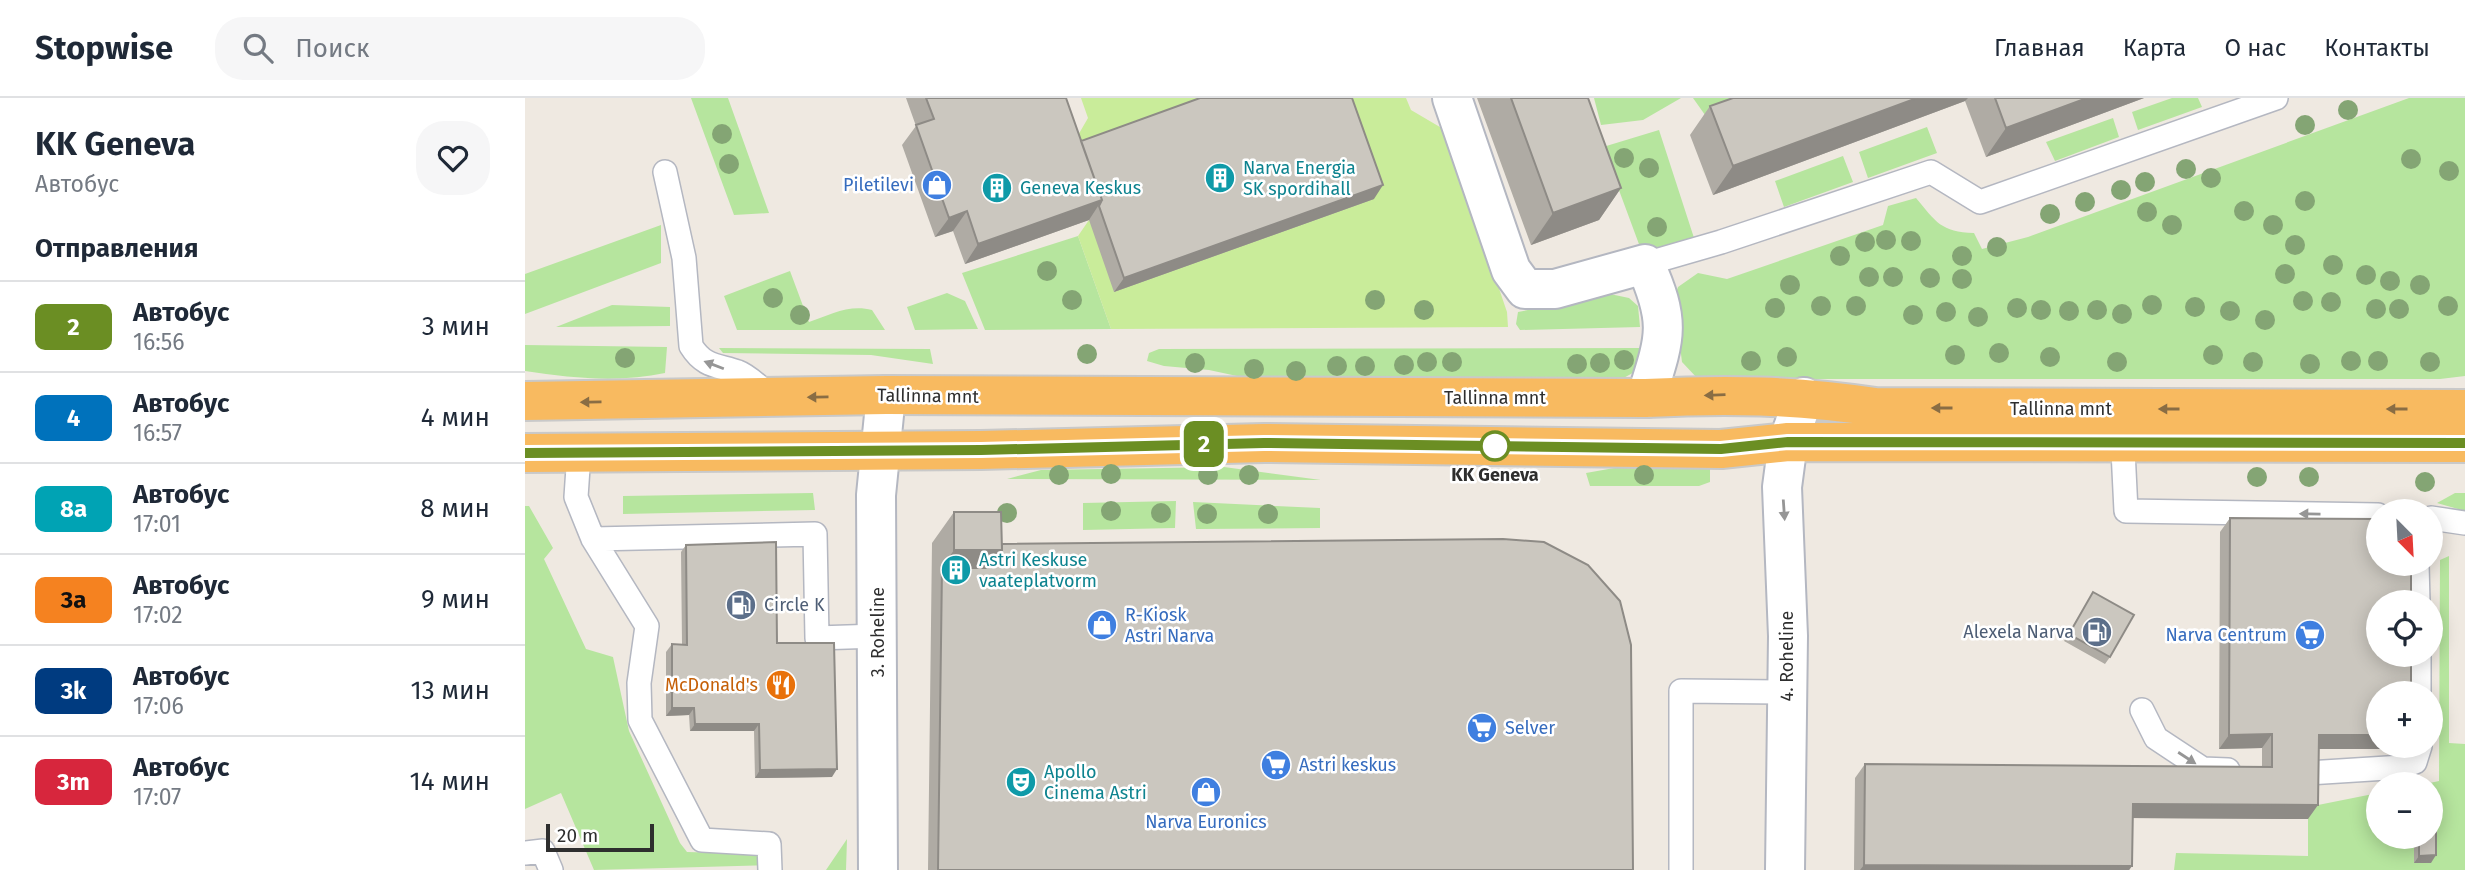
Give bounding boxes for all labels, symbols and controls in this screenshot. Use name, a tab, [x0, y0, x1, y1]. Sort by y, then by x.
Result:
search box	[215, 17, 705, 80]
text: Stopwise	[35, 28, 173, 68]
icon: search	[239, 29, 277, 67]
text: Поиск	[295, 33, 369, 64]
text: Главная	[1994, 34, 2085, 62]
text: Карта	[2123, 34, 2186, 62]
text: О нас	[2224, 34, 2286, 62]
text: Контакты	[2324, 34, 2430, 62]
button: heart	[416, 121, 490, 195]
text: KK Geneva	[35, 124, 195, 164]
place label: Narva Energia SK spordihall	[1243, 157, 1356, 200]
building icon: Narva Energia SK spordihall	[1203, 161, 1237, 195]
shop icon: Piletilevi	[920, 168, 954, 202]
text: Автобус	[35, 170, 119, 198]
building icon: Geneva Keskus	[980, 171, 1014, 205]
place label: Piletilevi	[843, 174, 914, 196]
place label: Geneva Keskus	[1020, 177, 1141, 199]
text: Отправления	[35, 233, 198, 264]
text: Автобус	[133, 297, 230, 328]
text: 3 мин	[422, 311, 490, 342]
text: 2	[67, 313, 80, 341]
text: 16:56	[133, 328, 185, 356]
one-way arrow	[703, 359, 724, 370]
street label: Tallinna mnt	[877, 384, 980, 408]
street label: Tallinna mnt	[1444, 387, 1546, 409]
text: Автобус	[133, 388, 230, 419]
one-way arrow	[1704, 389, 1726, 400]
one-way arrow	[807, 391, 829, 402]
one-way arrow	[579, 396, 601, 408]
street label: Tallinna mnt	[2010, 398, 2112, 420]
text: 4 мин	[421, 402, 490, 433]
one-way arrow	[1931, 402, 1953, 414]
one-way arrow	[2158, 403, 2180, 415]
one-way arrow	[2386, 403, 2408, 415]
text: 4	[67, 404, 80, 432]
text: 16:57	[133, 419, 182, 447]
line badge: 2	[1181, 421, 1227, 467]
text: 2	[1198, 430, 1210, 458]
marker: KK Geneva	[1480, 431, 1510, 461]
place label: KK Geneva	[1451, 464, 1539, 486]
text: Автобус	[133, 479, 230, 510]
text: 8 мин	[420, 493, 490, 524]
text: 8a	[60, 495, 87, 523]
one-way arrow	[1779, 499, 1790, 521]
north arrow	[2366, 499, 2443, 576]
map controls	[2366, 499, 2443, 849]
one-way arrow	[2299, 508, 2321, 520]
text: 17:01	[133, 510, 181, 538]
place label: Astri Keskuse vaateplatvorm	[979, 549, 1097, 592]
building icon: Astri Keskuse vaateplatvorm	[939, 553, 973, 587]
text: Автобус	[133, 570, 230, 601]
text: 9 мин	[421, 584, 490, 615]
text: 3a	[61, 586, 86, 614]
street label: 3. Roheline	[867, 587, 889, 677]
fuel station icon: Circle K	[724, 588, 758, 622]
button: locate	[2366, 590, 2443, 667]
place label: Circle K	[764, 594, 825, 616]
text: 17:02	[133, 601, 183, 629]
place label: R-Kiosk Astri Narva	[1125, 604, 1214, 647]
shop icon: R-Kiosk Astri Narva	[1085, 608, 1119, 642]
street label: 4. Roheline	[1776, 611, 1798, 701]
fuel station icon: Alexela Narva	[2080, 615, 2114, 649]
supermarket icon: Narva Centrum	[2293, 618, 2327, 652]
place label: Alexela Narva	[1963, 621, 2074, 643]
place label: Narva Centrum	[2165, 624, 2287, 646]
text: Автобус	[133, 661, 230, 692]
restaurant icon: McDonald's	[764, 668, 798, 702]
place label: McDonald's	[665, 674, 758, 696]
text: 13 мин	[410, 675, 490, 706]
text: 3k	[61, 677, 86, 705]
button: +	[2366, 681, 2443, 758]
text: 17:06	[133, 692, 184, 720]
supermarket icon: Selver	[1465, 711, 1499, 745]
place label: Selver	[1505, 717, 1555, 739]
supermarket icon: Astri keskus	[1259, 748, 1293, 782]
text: Автобус	[133, 752, 230, 783]
one-way arrow	[2177, 752, 2197, 765]
place label: Astri keskus	[1299, 754, 1396, 776]
place label: Apollo Cinema Astri	[1044, 761, 1147, 804]
theatre icon: Apollo Cinema Astri	[1004, 765, 1038, 799]
text: 14 мин	[410, 766, 490, 797]
text: 3m	[57, 768, 90, 796]
button: −	[2366, 772, 2443, 849]
shop icon: Narva Euronics	[1189, 775, 1223, 809]
text: 17:07	[133, 783, 181, 811]
place label: Narva Euronics	[1145, 811, 1267, 833]
scale bar	[546, 821, 655, 853]
text: 20 m	[557, 824, 598, 847]

